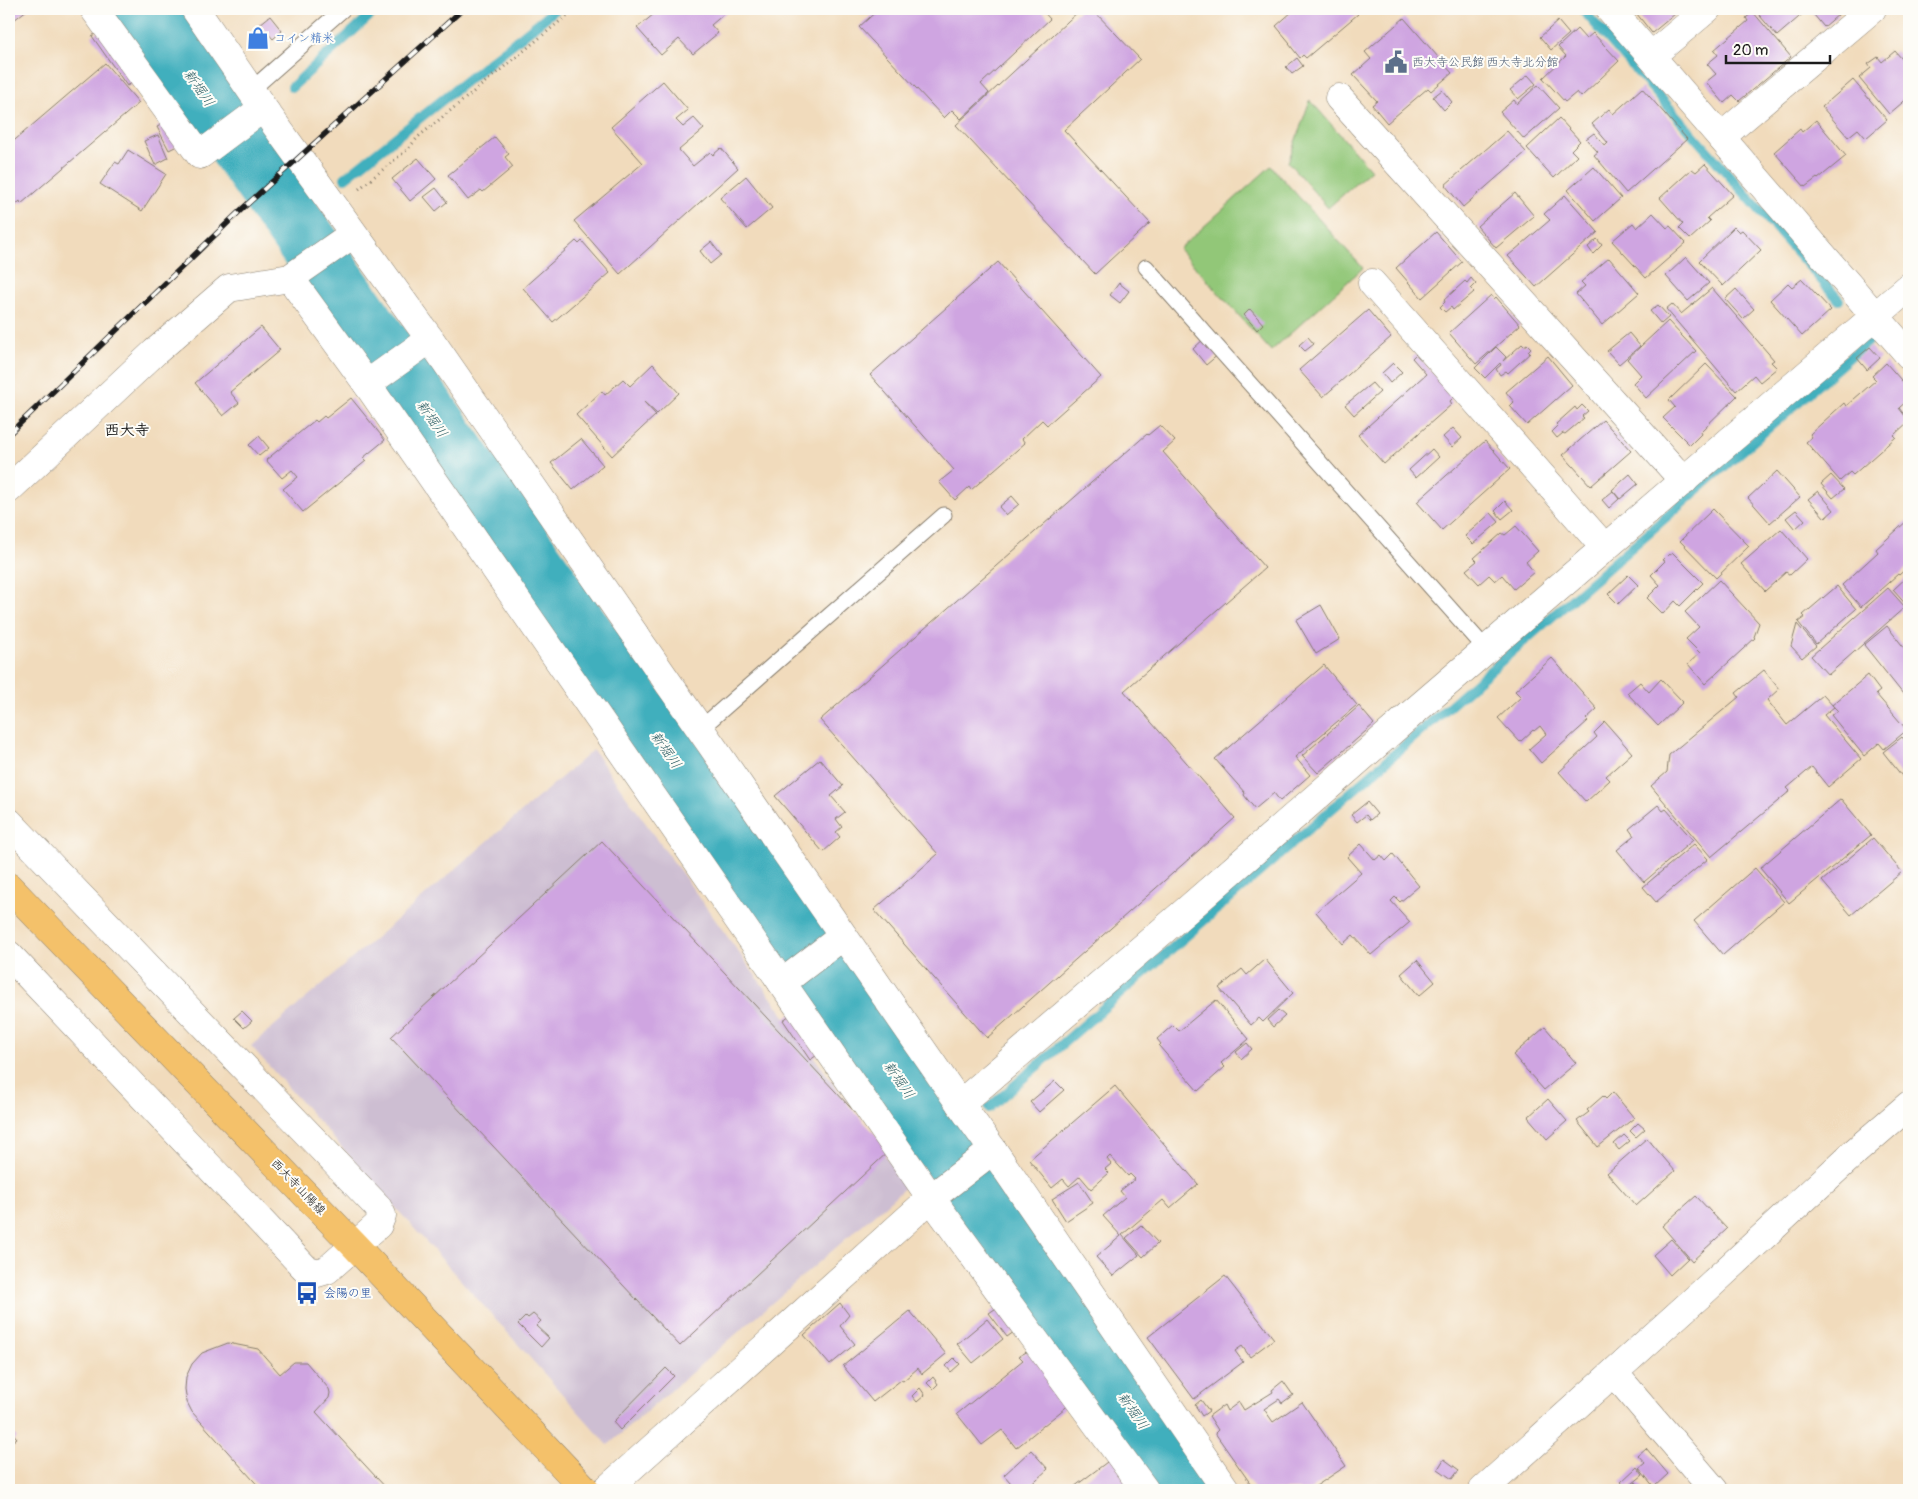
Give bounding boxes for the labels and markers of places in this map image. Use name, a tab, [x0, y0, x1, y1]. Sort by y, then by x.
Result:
shop icon: コイン精米	[245, 25, 271, 51]
place label: コイン精米	[274, 31, 334, 46]
public building icon: 西大寺公民館 西大寺北分館	[1383, 49, 1409, 75]
place label: 西大寺公民館 西大寺北分館	[1412, 55, 1559, 70]
bus stop icon: 会陽の里	[294, 1280, 320, 1306]
place label: 会陽の里	[324, 1286, 372, 1301]

